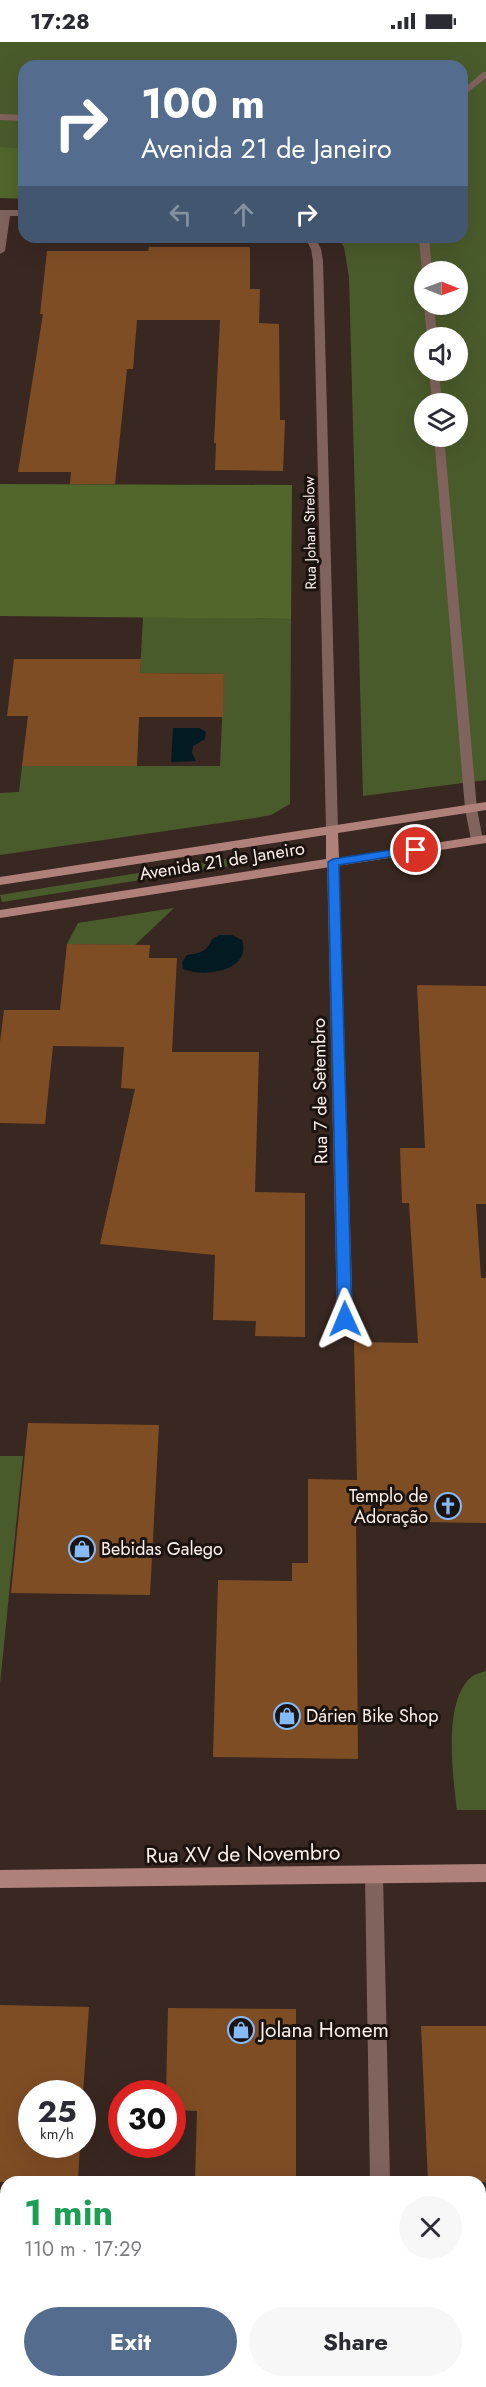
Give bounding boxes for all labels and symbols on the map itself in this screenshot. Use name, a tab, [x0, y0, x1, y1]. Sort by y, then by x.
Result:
north arrow	[414, 261, 468, 315]
street label: Rua Johan Strelow	[298, 475, 322, 590]
pin	[390, 824, 441, 875]
street label: Avenida 21 de Janeiro	[137, 835, 307, 887]
street label: Rua 7 de Setembro	[306, 1018, 334, 1164]
position arrow	[313, 1287, 377, 1351]
place label: Templo de Adoração	[349, 1483, 428, 1530]
church icon: Templo de Adoração	[433, 1491, 463, 1521]
shop icon: Bebidas Galego	[67, 1534, 97, 1564]
place label: Bebidas Galego	[101, 1536, 223, 1562]
shop icon: Dárien Bike Shop	[272, 1701, 302, 1731]
place label: Dárien Bike Shop	[306, 1703, 438, 1729]
street label: Rua XV de Novembro	[145, 1837, 341, 1871]
shop icon: Jolana Homem	[226, 2015, 256, 2045]
place label: Jolana Homem	[257, 2015, 389, 2045]
speed limit sign: 30	[108, 2080, 186, 2158]

